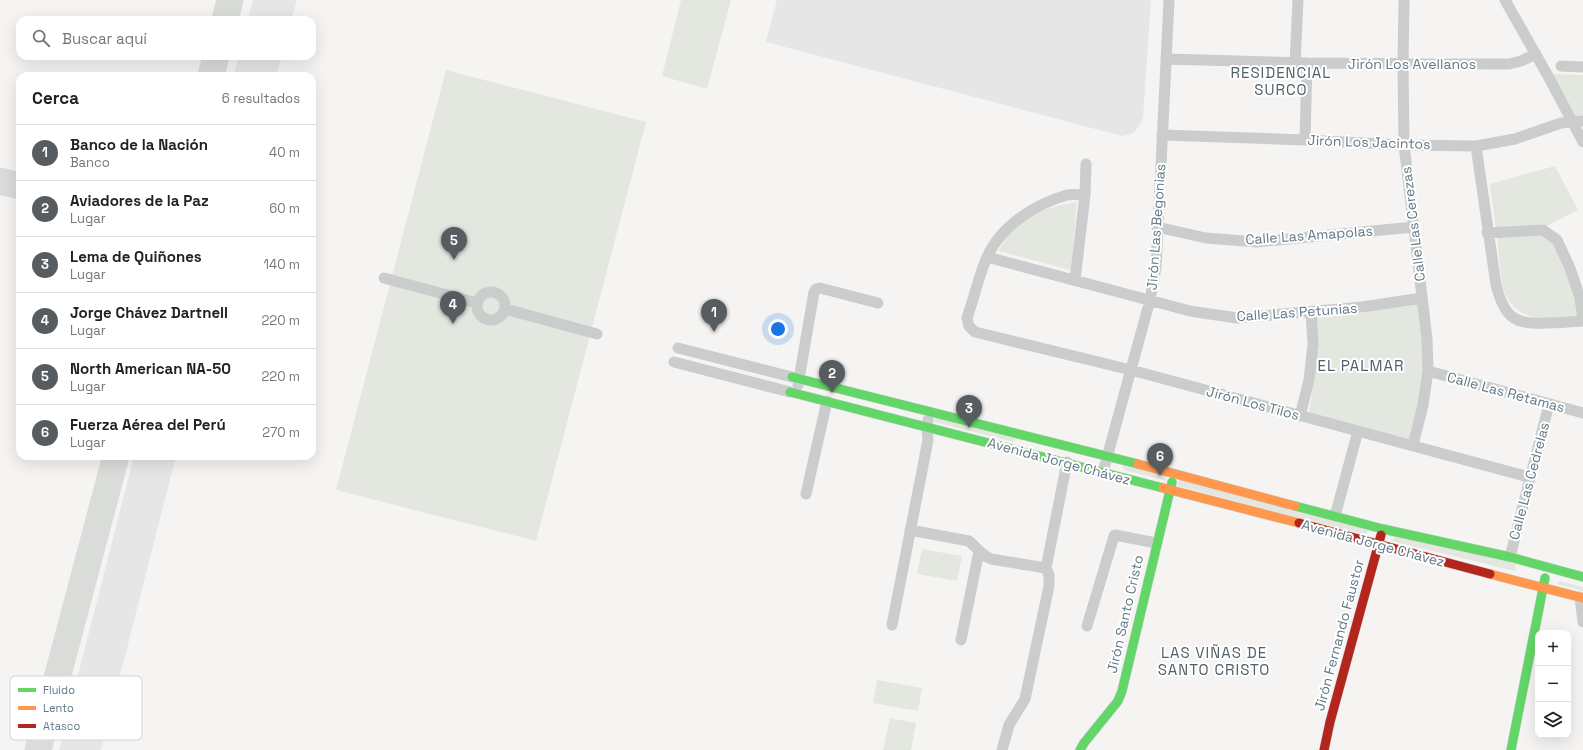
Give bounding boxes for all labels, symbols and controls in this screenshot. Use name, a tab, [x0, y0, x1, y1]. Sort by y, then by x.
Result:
search box	[16, 16, 316, 60]
icon: search	[30, 27, 52, 49]
text: Buscar aquí	[62, 29, 147, 48]
street label: Jirón Los Avellanos	[1348, 55, 1476, 73]
district label: RESIDENCIAL SURCO	[1230, 63, 1332, 99]
text: Cerca	[32, 87, 79, 109]
text: 6 resultados	[222, 90, 300, 107]
street label: Jirón Los Jacintos	[1307, 131, 1431, 153]
text: Banco de la Nación	[70, 135, 208, 154]
text: 1	[42, 144, 48, 161]
text: 40 m	[269, 144, 300, 161]
text: Banco	[70, 154, 110, 171]
street label: Jirón Las Begonias	[1143, 163, 1169, 291]
street label: Calle Las Cerezas	[1397, 166, 1429, 282]
text: Aviadores de la Paz	[70, 191, 209, 210]
text: 2	[41, 200, 49, 217]
text: 60 m	[269, 200, 300, 217]
text: Lugar	[70, 210, 106, 227]
street label: Calle Las Amapolas	[1245, 222, 1373, 248]
pin: 5	[441, 227, 467, 260]
text: Lema de Quiñones	[70, 247, 202, 266]
text: 3	[41, 256, 49, 273]
text: 140 m	[264, 256, 300, 273]
text: Lugar	[70, 266, 106, 283]
pin: 4	[440, 291, 466, 324]
pin: 1	[701, 299, 727, 332]
street label: Calle Las Petunias	[1236, 299, 1358, 325]
text: Jorge Chávez Dartnell	[70, 303, 228, 322]
text: 4	[41, 312, 49, 329]
text: 220 m	[261, 312, 300, 329]
your location	[768, 319, 788, 339]
text: Lugar	[70, 322, 106, 339]
district label: EL PALMAR	[1318, 356, 1404, 375]
text: North American NA-50	[70, 359, 231, 378]
pin: 2	[819, 360, 845, 393]
text: 5	[41, 368, 49, 385]
text: 220 m	[261, 368, 300, 385]
street label: Calle Las Retamas	[1445, 368, 1567, 416]
text: Lugar	[70, 378, 106, 395]
street label: Jirón Los Tilos	[1205, 382, 1301, 424]
pin: 3	[956, 395, 982, 428]
text: Fuerza Aérea del Perú	[70, 415, 226, 434]
street label: Calle Las Cedrelas	[1505, 420, 1553, 542]
text: 6	[41, 424, 49, 441]
text: 270 m	[262, 424, 300, 441]
street label: Avenida Jorge Chávez	[986, 433, 1132, 489]
text: Lugar	[70, 434, 106, 451]
pin: 6	[1147, 443, 1173, 476]
street label: Avenida Jorge Chávez	[1300, 515, 1446, 571]
street label: Jirón Santo Cristo	[1103, 553, 1147, 675]
street label: Jirón Fernando Faustor	[1310, 557, 1368, 713]
map controls	[1535, 630, 1571, 738]
button: +	[1535, 630, 1571, 666]
district label: LAS VIÑAS DE SANTO CRISTO	[1158, 643, 1270, 679]
button: −	[1535, 666, 1571, 702]
legend	[10, 676, 142, 740]
text: Fluido	[43, 683, 75, 697]
text: Lento	[43, 701, 74, 715]
button: layers	[1535, 702, 1571, 738]
text: Atasco	[43, 719, 80, 733]

